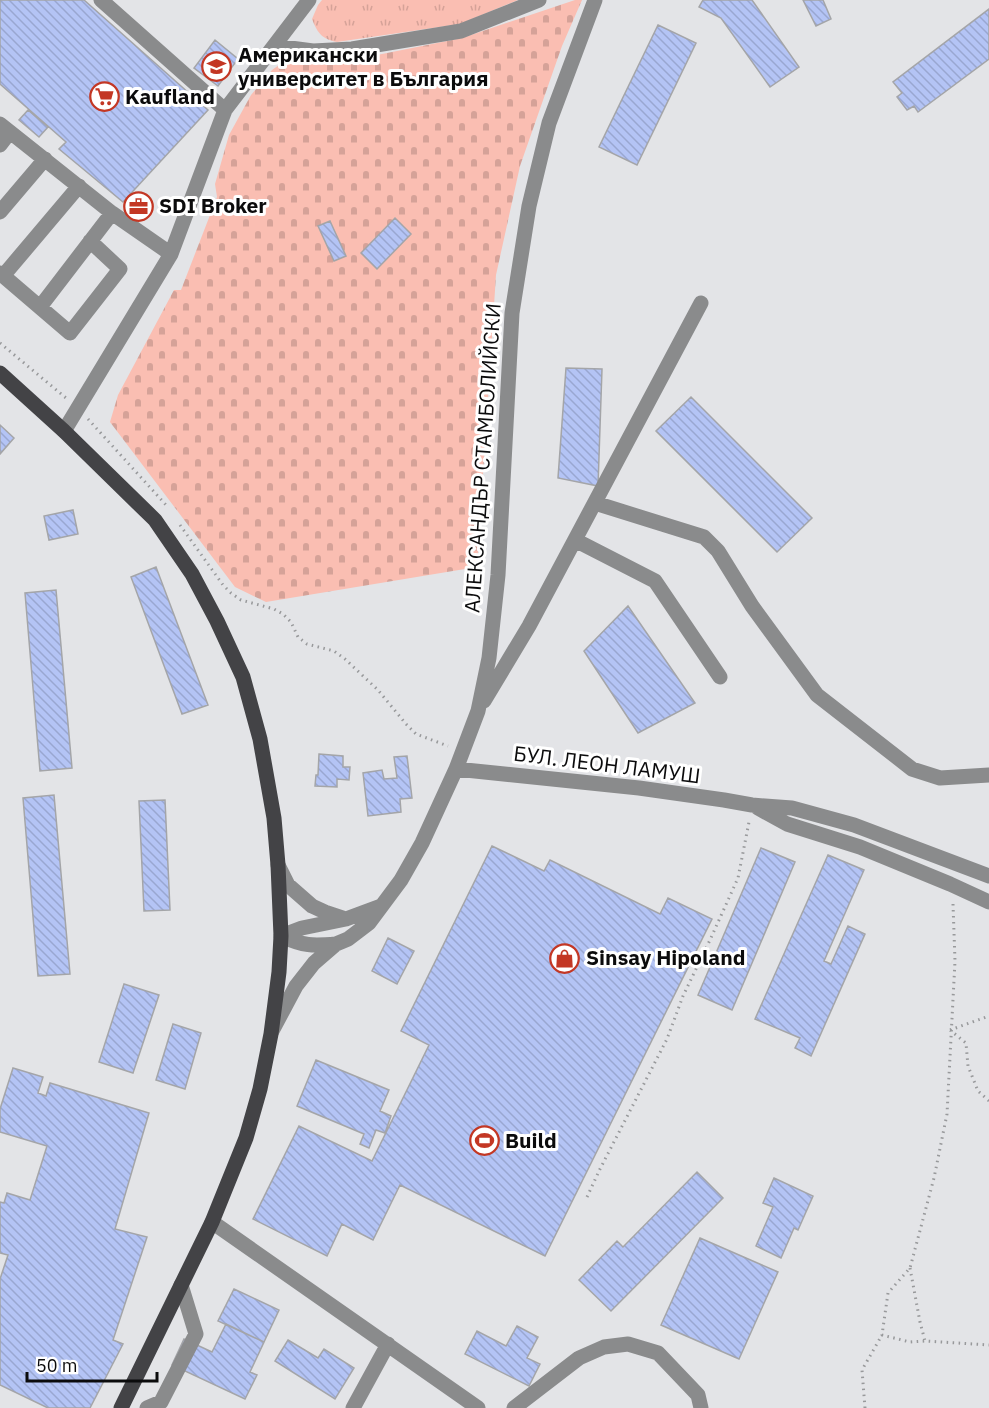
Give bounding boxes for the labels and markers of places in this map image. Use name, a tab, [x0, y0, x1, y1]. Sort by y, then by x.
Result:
place label: Американски университет в България	[238, 40, 488, 92]
school or university icon: Американски университет в България	[201, 51, 233, 83]
supermarket icon: Kaufland	[88, 81, 120, 113]
place label: Kaufland	[125, 82, 215, 110]
office icon: SDI Broker	[122, 190, 154, 222]
place label: SDI Broker	[159, 191, 267, 219]
shop icon: Sinsay Hipoland	[549, 942, 581, 974]
place label: Sinsay Hipoland	[586, 943, 746, 971]
sports icon: Build	[468, 1125, 500, 1157]
place label: Build	[505, 1126, 557, 1154]

